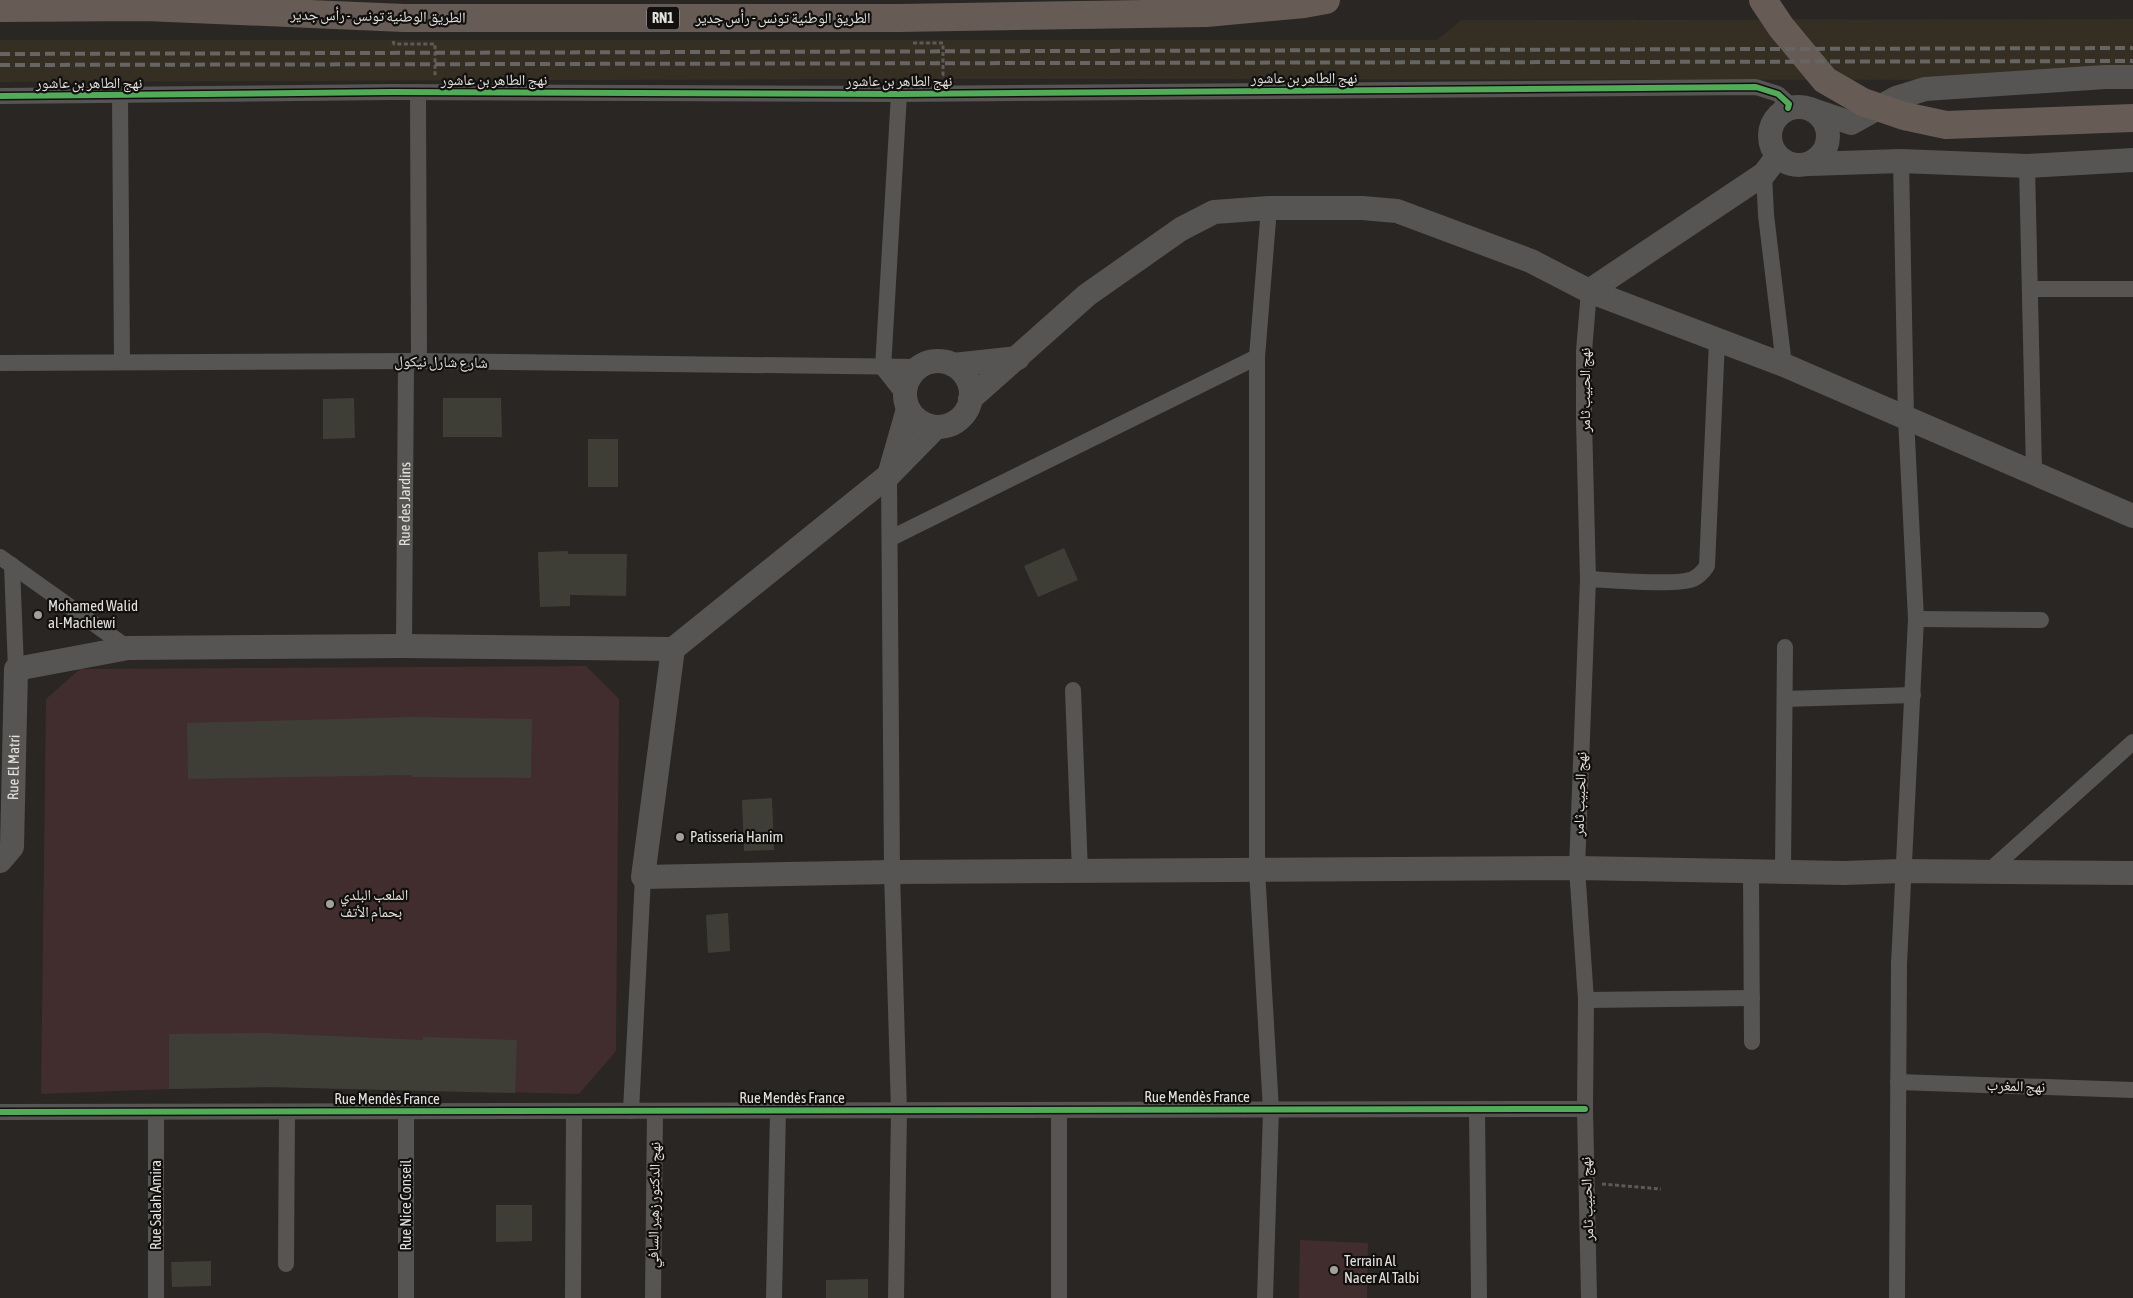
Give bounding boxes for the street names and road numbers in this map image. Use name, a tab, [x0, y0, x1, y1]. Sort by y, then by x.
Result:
street label: الطريق الوطنية تونس - رأس جدير	[289, 5, 466, 28]
road number: RN1	[647, 7, 679, 30]
street label: الطريق الوطنية تونس - رأس جدير	[694, 9, 871, 28]
street label: نهج الطاهر بن عاشور	[1250, 69, 1357, 88]
street label: نهج الطاهر بن عاشور	[440, 71, 547, 90]
street label: نهج الطاهر بن عاشور	[845, 72, 952, 91]
street label: نهج الطاهر بن عاشور	[35, 74, 142, 93]
street label: نهج الحبيب ثامر	[1576, 348, 1595, 433]
street label: شارع شارل نيكول	[394, 352, 488, 373]
street label: Rue des Jardins	[396, 462, 413, 546]
street label: Rue El Matri	[4, 735, 23, 800]
street label: نهج الحبيب ثامر	[1569, 751, 1591, 838]
street label: نهج المغرب	[1986, 1076, 2046, 1097]
street label: Rue Mendès France	[1144, 1088, 1250, 1105]
street label: Rue Mendès France	[739, 1089, 845, 1106]
street label: Rue Mendès France	[334, 1090, 440, 1107]
street label: نهج الدكتور زهير السافي	[644, 1142, 667, 1268]
street label: نهج الحبيب ثامر	[1577, 1156, 1599, 1243]
street label: Rue Salah Amira	[147, 1160, 164, 1250]
street label: Rue Nice Conseil	[397, 1160, 414, 1250]

